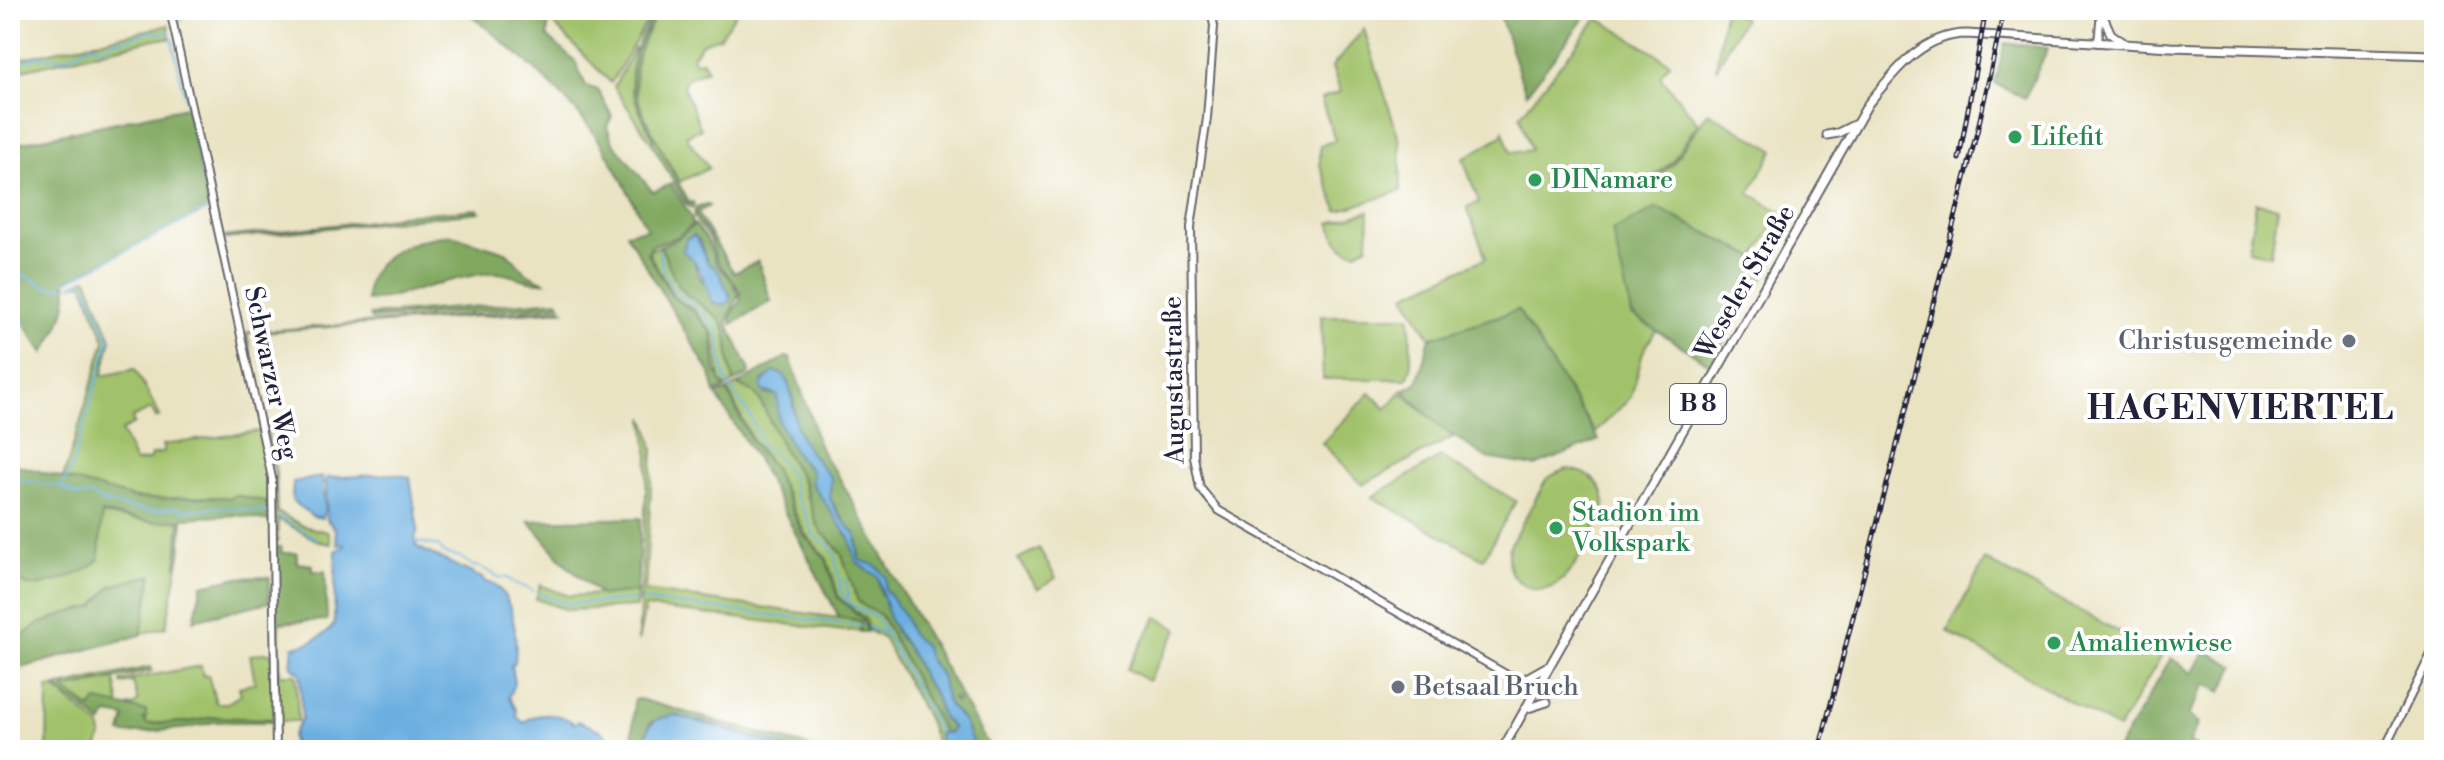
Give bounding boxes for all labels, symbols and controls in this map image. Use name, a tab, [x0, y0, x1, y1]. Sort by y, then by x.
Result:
place label: Lifefit	[2031, 121, 2104, 153]
marker: Lifefit	[2006, 128, 2024, 146]
place label: DINamare	[1551, 164, 1673, 196]
marker: DINamare	[1526, 171, 1544, 189]
street label: Weseler Straße	[1687, 199, 1802, 366]
street label: Schwarzer Weg	[237, 283, 305, 463]
street label: Augustastraße	[1157, 296, 1191, 465]
place label: Christusgemeinde	[2118, 325, 2333, 357]
marker: Christusgemeinde	[2340, 332, 2358, 350]
road number: B 8	[1670, 384, 1726, 424]
district label: HAGENVIERTEL	[2087, 388, 2395, 430]
place label: Stadion im Volkspark	[1571, 497, 1700, 559]
marker: Stadion im Volkspark	[1547, 519, 1565, 537]
place label: Amalienwiese	[2069, 627, 2233, 659]
marker: Amalienwiese	[2045, 634, 2063, 652]
place label: Betsaal Bruch	[1413, 671, 1579, 703]
marker: Betsaal Bruch	[1389, 678, 1407, 696]

